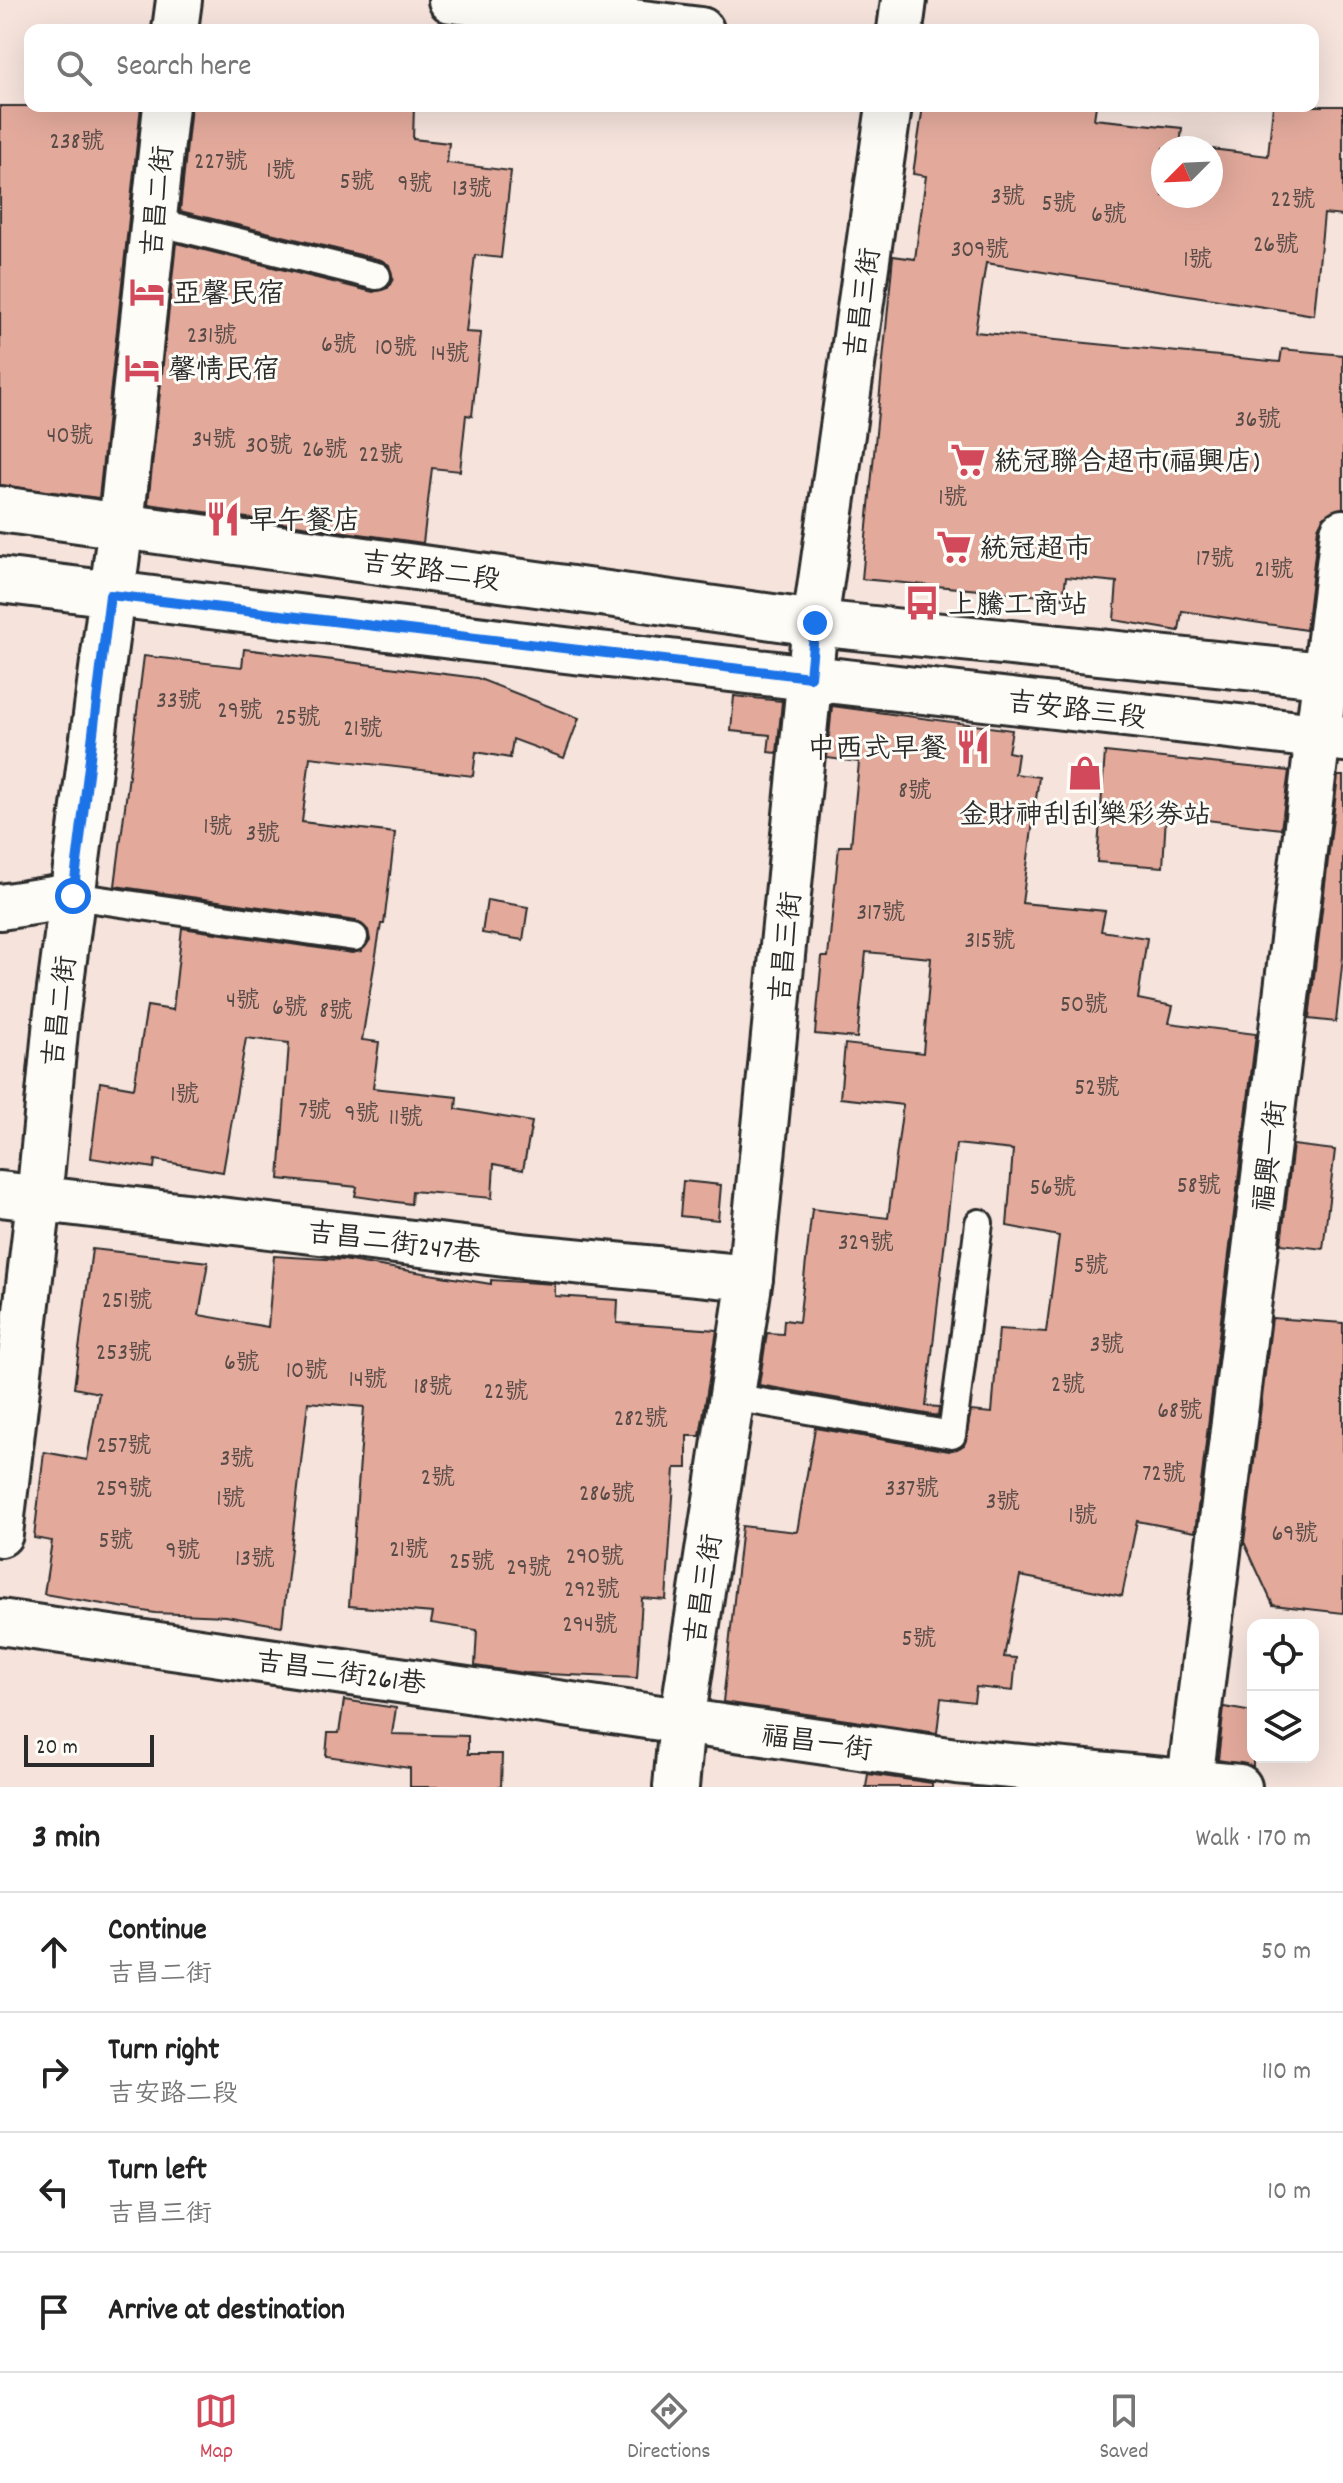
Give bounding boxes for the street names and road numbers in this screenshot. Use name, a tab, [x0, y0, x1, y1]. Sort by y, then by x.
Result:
street label: 吉昌二街	[135, 144, 187, 259]
street label: 吉昌三街	[838, 245, 894, 362]
street label: 吉安路二段	[358, 544, 502, 603]
street label: 吉安路三段	[1004, 685, 1148, 741]
street label: 吉昌三街	[763, 890, 815, 1005]
street label: 吉昌二街	[36, 954, 90, 1070]
street label: 福興一街	[1246, 1099, 1300, 1215]
street label: 吉昌二街247巷	[304, 1215, 483, 1277]
street label: 吉昌三街	[678, 1531, 735, 1648]
street label: 吉昌二街261巷	[252, 1644, 429, 1708]
street label: 福昌一街	[758, 1718, 875, 1774]

